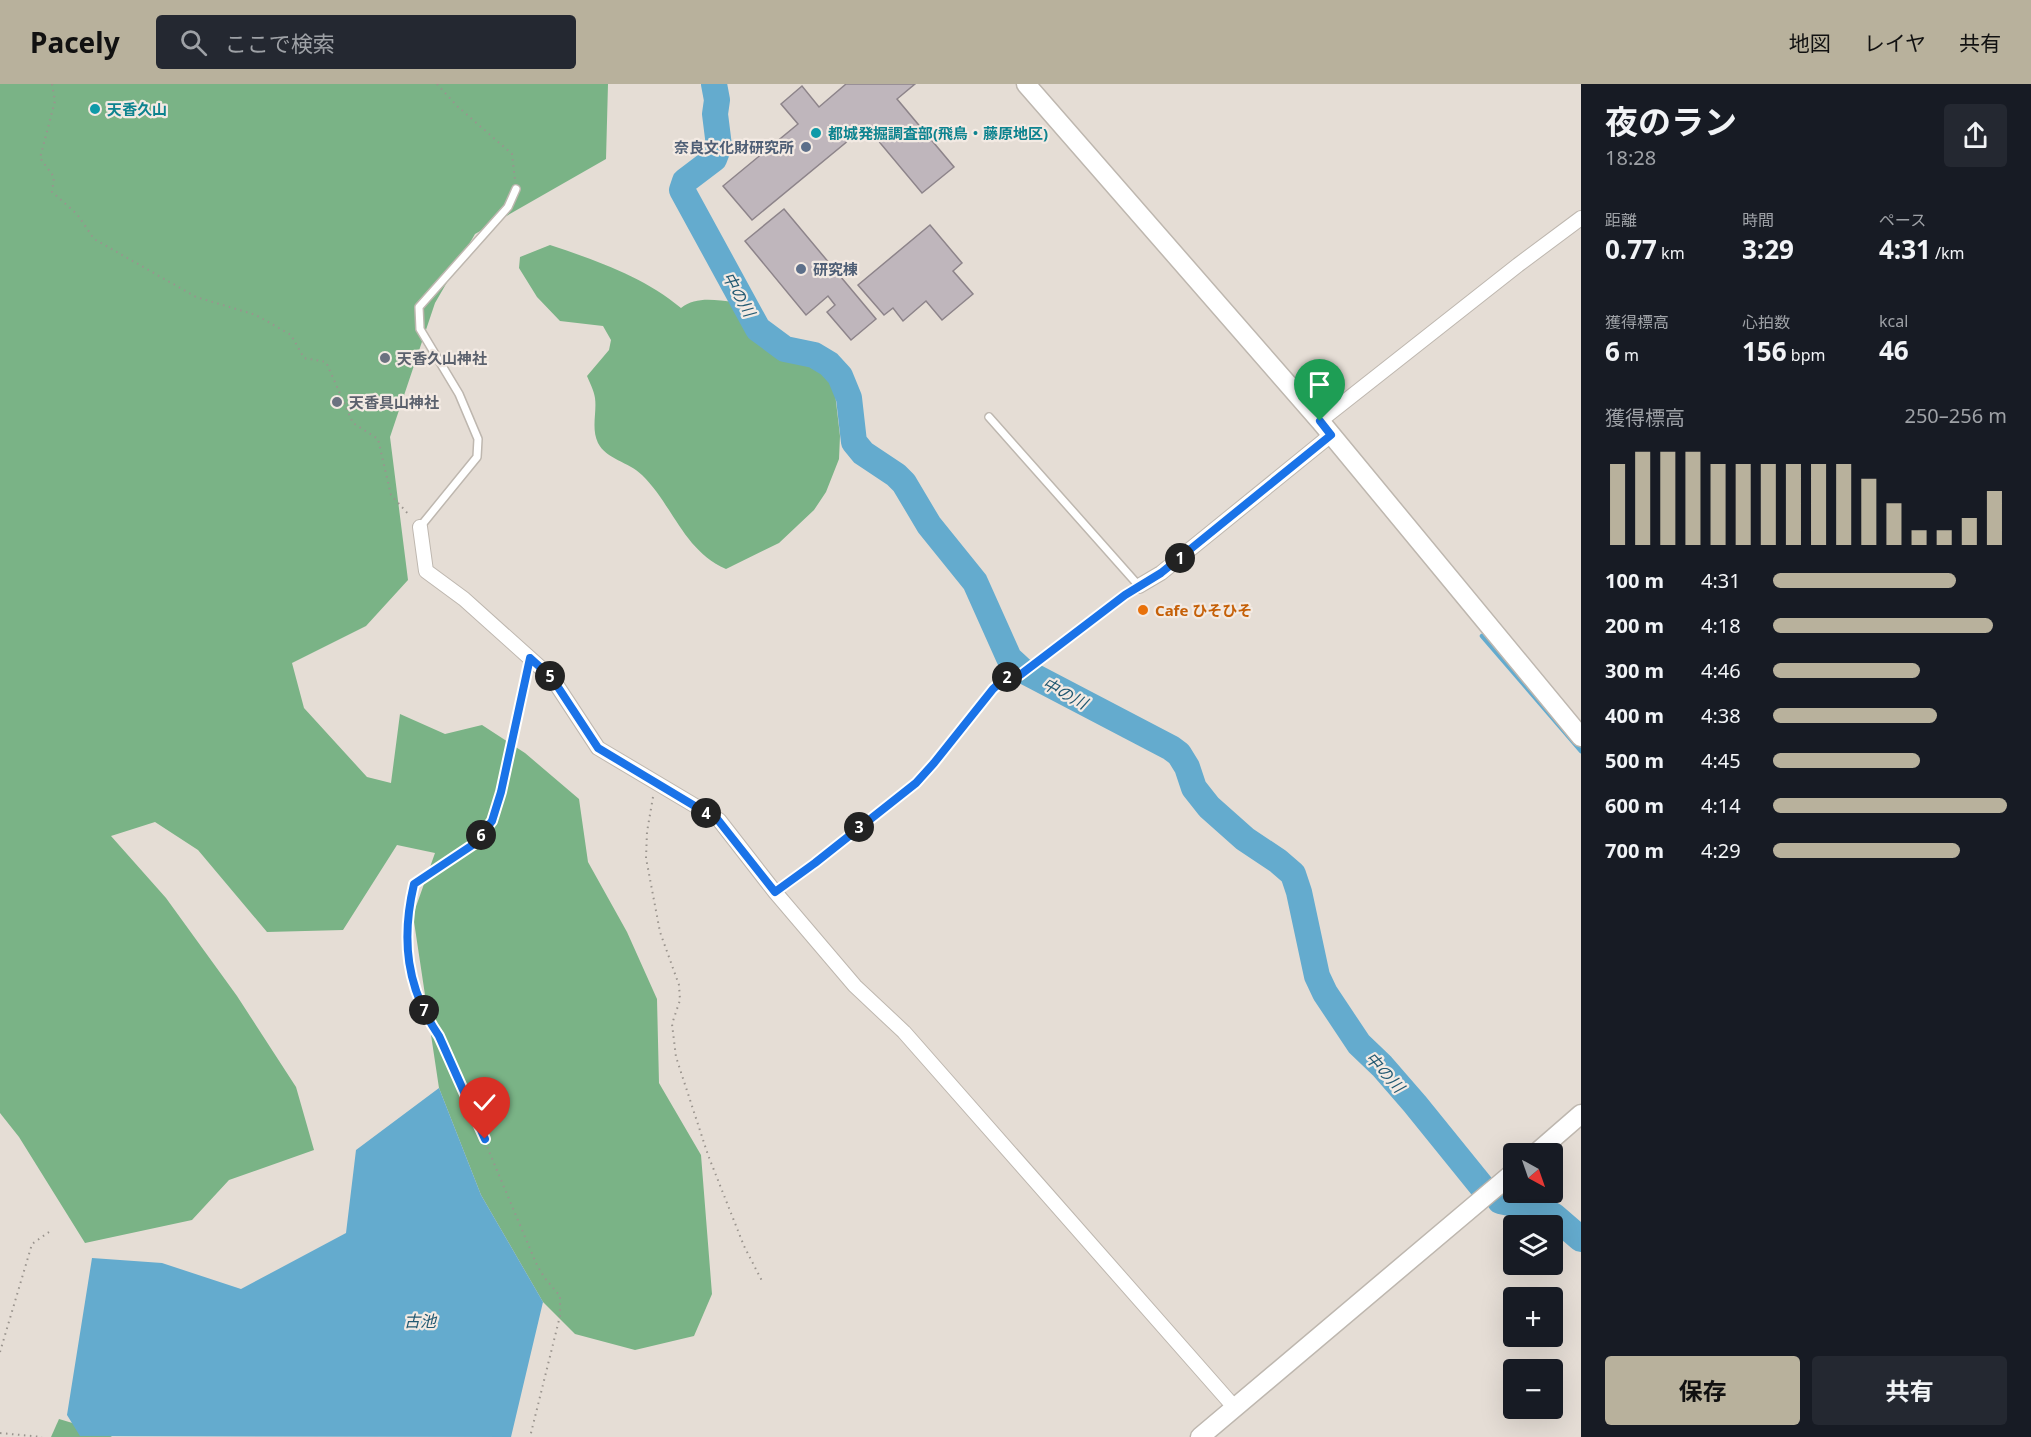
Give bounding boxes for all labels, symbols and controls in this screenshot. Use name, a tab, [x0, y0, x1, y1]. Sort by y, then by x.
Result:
search box	[156, 15, 576, 69]
text: Pacely	[30, 23, 120, 61]
icon: search	[177, 26, 210, 59]
text: ここで検索	[225, 28, 335, 58]
text: 地図	[1789, 29, 1831, 57]
text: レイヤ	[1864, 29, 1926, 57]
text: 共有	[1959, 29, 2001, 57]
place label: 天香久山	[107, 99, 167, 119]
text: 夜のラン	[1605, 99, 1737, 144]
marker: 天香久山	[88, 102, 102, 116]
button: share	[1944, 104, 2007, 167]
place label: 都城発掘調査部(飛鳥・藤原地区)	[828, 123, 1048, 143]
marker: 都城発掘調査部(飛鳥・藤原地区)	[809, 126, 823, 140]
place label: 奈良文化財研究所	[674, 137, 794, 157]
marker: 奈良文化財研究所	[799, 140, 813, 154]
text: 18:28	[1605, 144, 1656, 171]
text: 距離	[1605, 209, 1637, 231]
text: 時間	[1742, 209, 1774, 231]
text: ペース	[1879, 209, 1926, 231]
text: 0.77	[1605, 231, 1657, 267]
text: 3:29	[1742, 231, 1794, 267]
text: 4:31	[1879, 231, 1931, 267]
text: km	[1657, 242, 1685, 264]
text: /km	[1931, 242, 1965, 264]
place label: 研究棟	[813, 259, 858, 279]
marker: 研究棟	[794, 262, 808, 276]
water label: 中の川	[718, 268, 761, 322]
text: kcal	[1879, 310, 1908, 332]
text: 獲得標高	[1605, 311, 1669, 333]
text: 心拍数	[1742, 311, 1790, 333]
text: 46	[1879, 332, 1909, 368]
text: 6	[1605, 333, 1620, 369]
text: 156	[1742, 333, 1787, 369]
text: m	[1620, 344, 1639, 366]
text: bpm	[1787, 344, 1825, 366]
place label: 天香久山神社	[397, 348, 487, 368]
marker: 天香久山神社	[378, 351, 392, 365]
pin	[1294, 359, 1345, 421]
icon: arrive	[1303, 368, 1336, 401]
place label: 天香具山神社	[349, 392, 439, 412]
marker: 天香具山神社	[330, 395, 344, 409]
text: 250–256 m	[1904, 402, 2007, 429]
text: 獲得標高	[1605, 404, 1685, 431]
pin: 1	[1165, 543, 1195, 573]
text: 1	[1175, 547, 1185, 569]
text: 100 m	[1605, 567, 1664, 594]
text: 4:31	[1701, 567, 1741, 594]
place label: Cafe ひそひそ	[1155, 600, 1252, 620]
marker: Cafe ひそひそ	[1136, 603, 1150, 617]
text: 200 m	[1605, 612, 1664, 639]
text: 4:18	[1701, 612, 1741, 639]
text: 300 m	[1605, 657, 1664, 684]
text: 4:46	[1701, 657, 1741, 684]
pin: 5	[535, 661, 565, 691]
pin: 2	[992, 662, 1022, 692]
text: 5	[545, 665, 555, 687]
text: 2	[1002, 666, 1012, 688]
water label: 中の川	[1039, 672, 1093, 715]
text: 400 m	[1605, 702, 1664, 729]
text: 4:38	[1701, 702, 1741, 729]
text: 500 m	[1605, 747, 1664, 774]
text: 4:45	[1701, 747, 1741, 774]
text: 600 m	[1605, 792, 1664, 819]
text: 4:14	[1701, 792, 1741, 819]
pin: 4	[691, 798, 721, 828]
text: 4	[701, 802, 711, 824]
pin: 3	[844, 812, 874, 842]
text: 3	[854, 816, 864, 838]
pin: 6	[466, 820, 496, 850]
text: 6	[476, 824, 486, 846]
text: 700 m	[1605, 837, 1664, 864]
text: 4:29	[1701, 837, 1741, 864]
pin: 7	[409, 995, 439, 1025]
text: 7	[419, 999, 429, 1021]
water label: 中の川	[1361, 1047, 1411, 1099]
pin	[459, 1077, 510, 1139]
icon: check	[468, 1086, 501, 1119]
north arrow	[1503, 1143, 1563, 1203]
map controls	[1503, 1143, 1563, 1419]
button: layers	[1503, 1215, 1563, 1275]
button: +	[1503, 1287, 1563, 1347]
water label: 古池	[404, 1310, 438, 1332]
button: 保存	[1605, 1356, 1800, 1425]
button: 共有	[1812, 1356, 2007, 1425]
button: −	[1503, 1359, 1563, 1419]

